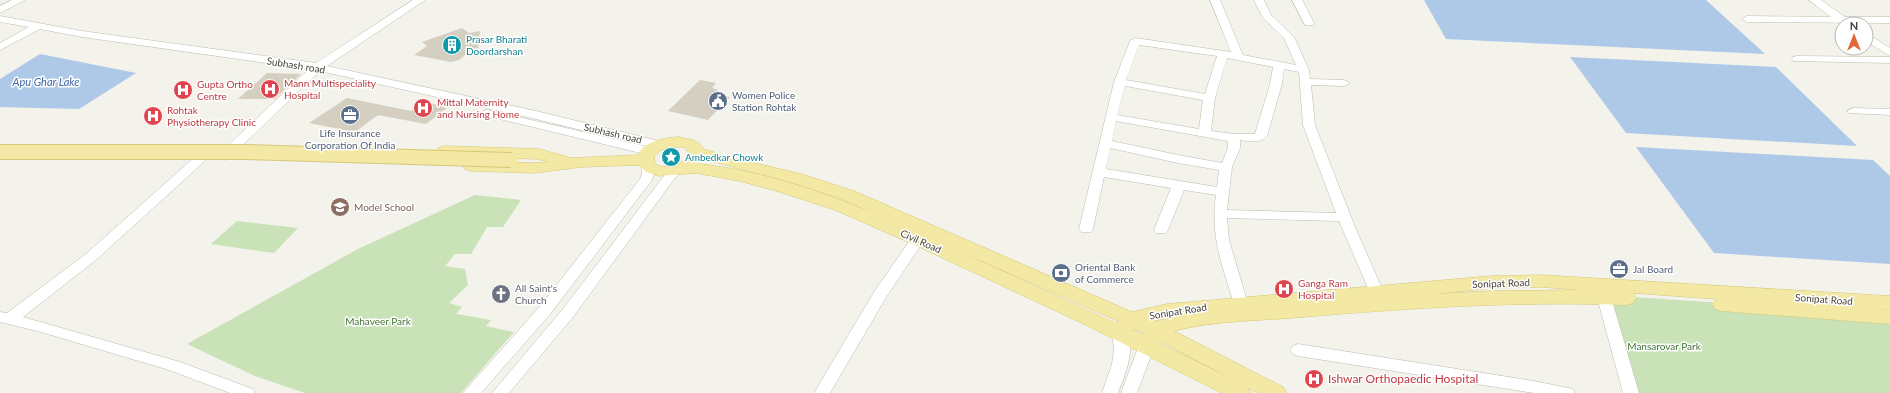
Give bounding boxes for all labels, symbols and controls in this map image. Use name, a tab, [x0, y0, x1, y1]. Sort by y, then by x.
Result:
north arrow	[1834, 16, 1874, 56]
text: N	[1850, 19, 1858, 32]
place label: Prasar Bharati Doordarshan	[466, 33, 527, 57]
building icon: Prasar Bharati Doordarshan	[441, 34, 463, 56]
street label: Subhash road	[266, 54, 326, 76]
water label: Apu Ghar Lake	[12, 75, 79, 88]
place label: Mann Multispeciality Hospital	[284, 77, 377, 101]
place label: Gupta Ortho Centre	[197, 78, 253, 102]
hospital icon: Mann Multispeciality Hospital	[259, 78, 281, 100]
hospital icon: Gupta Ortho Centre	[172, 79, 194, 101]
place label: Women Police Station Rohtak	[732, 89, 797, 113]
public building icon: Women Police Station Rohtak	[707, 90, 729, 112]
place label: Mittal Maternity and Nursing Home	[437, 96, 519, 120]
hospital icon: Mittal Maternity and Nursing Home	[412, 97, 434, 119]
place label: Rohtak Physiotherapy Clinic	[167, 104, 256, 128]
office icon: Life Insurance Corporation Of India	[339, 104, 361, 126]
hospital icon: Rohtak Physiotherapy Clinic	[142, 105, 164, 127]
street label: Subhash road	[583, 120, 643, 146]
place label: Life Insurance Corporation Of India	[305, 127, 395, 151]
place icon: Ambedkar Chowk	[660, 146, 682, 168]
place label: Ambedkar Chowk	[685, 151, 764, 163]
school or university icon: Model School	[329, 196, 351, 218]
place label: Model School	[354, 201, 414, 213]
street label: Civil Road	[899, 227, 943, 255]
office icon: Jal Board	[1608, 258, 1630, 280]
place label: Oriental Bank of Commerce	[1075, 261, 1136, 285]
bank icon: Oriental Bank of Commerce	[1050, 262, 1072, 284]
place label: Jal Board	[1633, 263, 1673, 275]
street label: Sonipat Road	[1472, 276, 1530, 290]
place label: Ganga Ram Hospital	[1298, 277, 1348, 301]
hospital icon: Ganga Ram Hospital	[1273, 278, 1295, 300]
place label: All Saint's Church	[515, 282, 557, 306]
church icon: All Saint's Church	[490, 283, 512, 305]
street label: Sonipat Road	[1795, 291, 1853, 307]
street label: Sonipat Road	[1148, 301, 1208, 321]
park label: Mahaveer Park	[345, 315, 412, 327]
park label: Mansarovar Park	[1627, 340, 1702, 352]
hospital icon: Ishwar Orthopaedic Hospital	[1303, 368, 1325, 390]
place label: Ishwar Orthopaedic Hospital	[1328, 371, 1478, 386]

